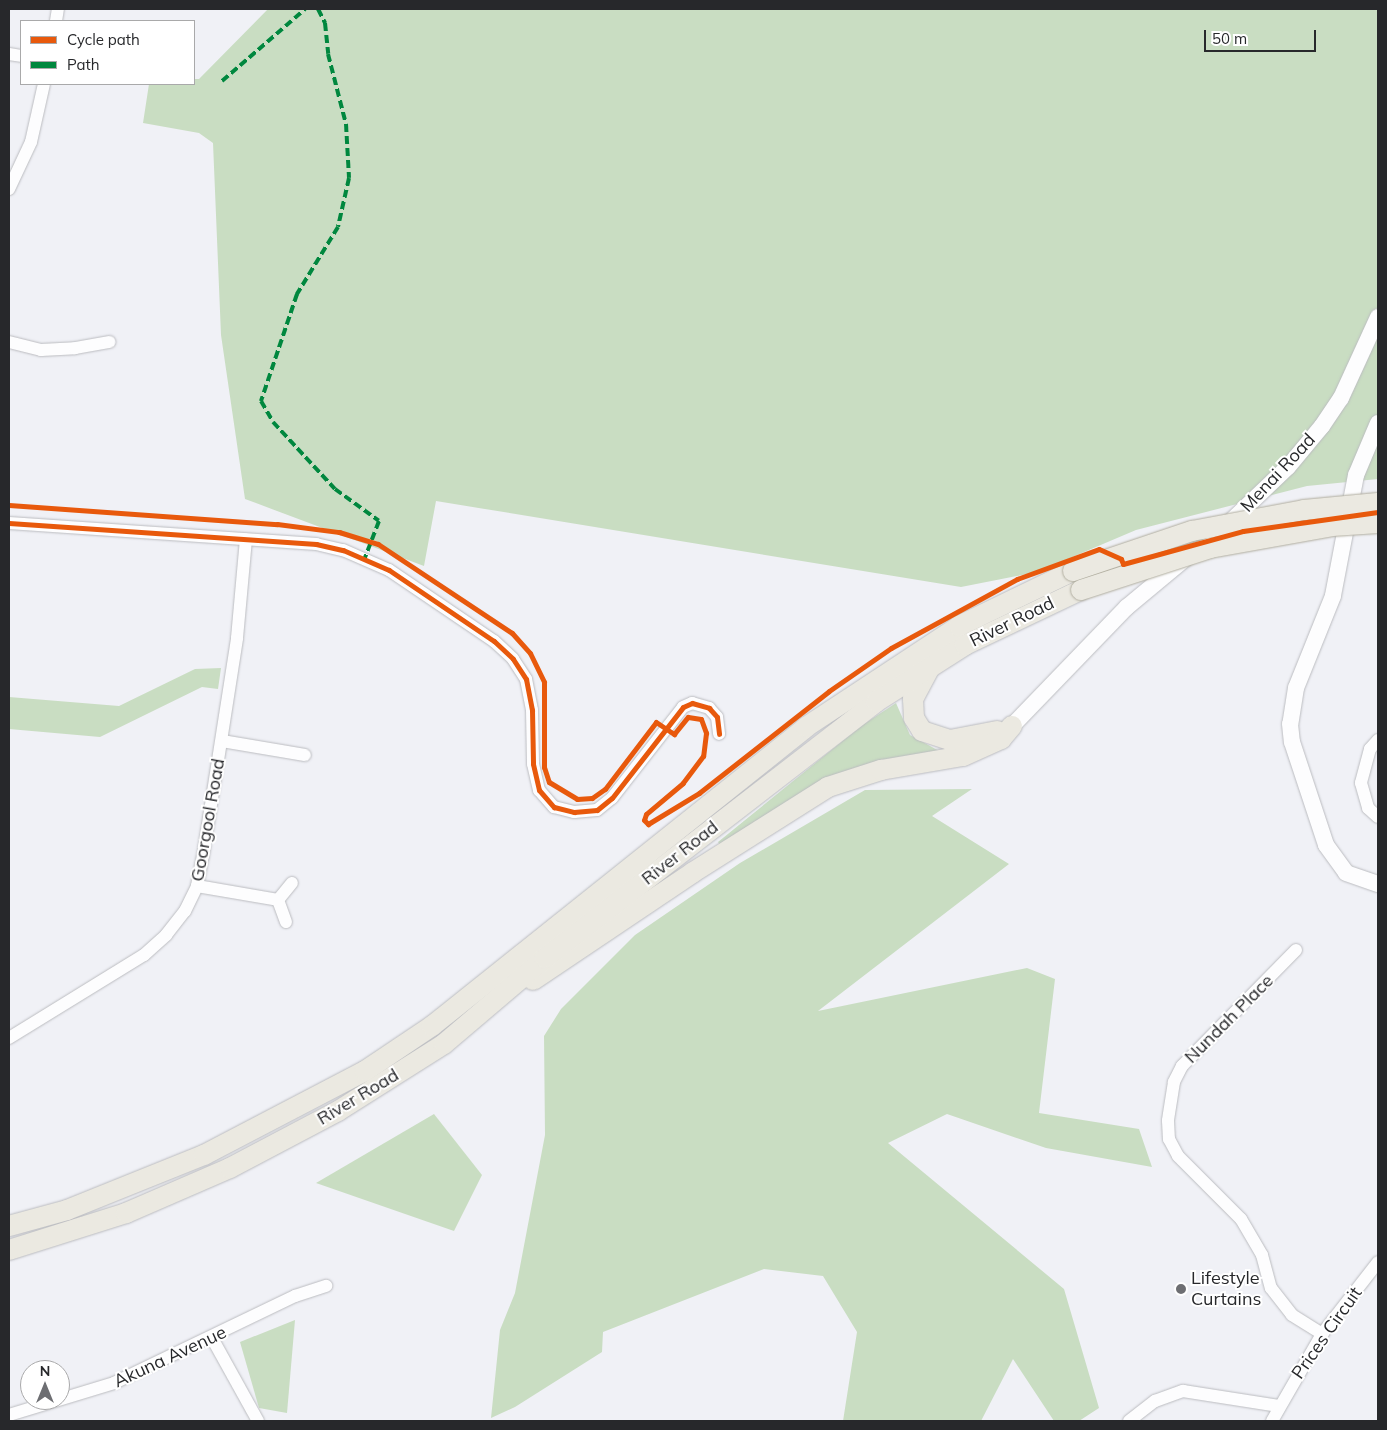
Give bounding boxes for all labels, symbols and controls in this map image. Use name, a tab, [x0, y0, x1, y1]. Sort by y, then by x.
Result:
legend	[20, 20, 195, 85]
scale bar	[1207, 20, 1320, 52]
text: 50 m	[1212, 29, 1247, 48]
text: Cycle path	[67, 30, 140, 49]
text: Path	[67, 55, 99, 74]
street label: Menai Road	[1236, 429, 1320, 517]
street label: River Road	[966, 592, 1058, 652]
street label: Goorgool Road	[187, 757, 229, 883]
street label: River Road	[637, 816, 723, 890]
street label: Nundah Place	[1180, 970, 1278, 1068]
street label: River Road	[313, 1064, 403, 1130]
place label: Lifestyle Curtains	[1191, 1268, 1261, 1310]
marker: Lifestyle Curtains	[1175, 1283, 1187, 1295]
street label: Prices Circuit	[1287, 1283, 1367, 1383]
street label: Akuna Avenue	[110, 1322, 230, 1392]
north arrow	[20, 1360, 70, 1410]
text: N	[40, 1362, 50, 1380]

